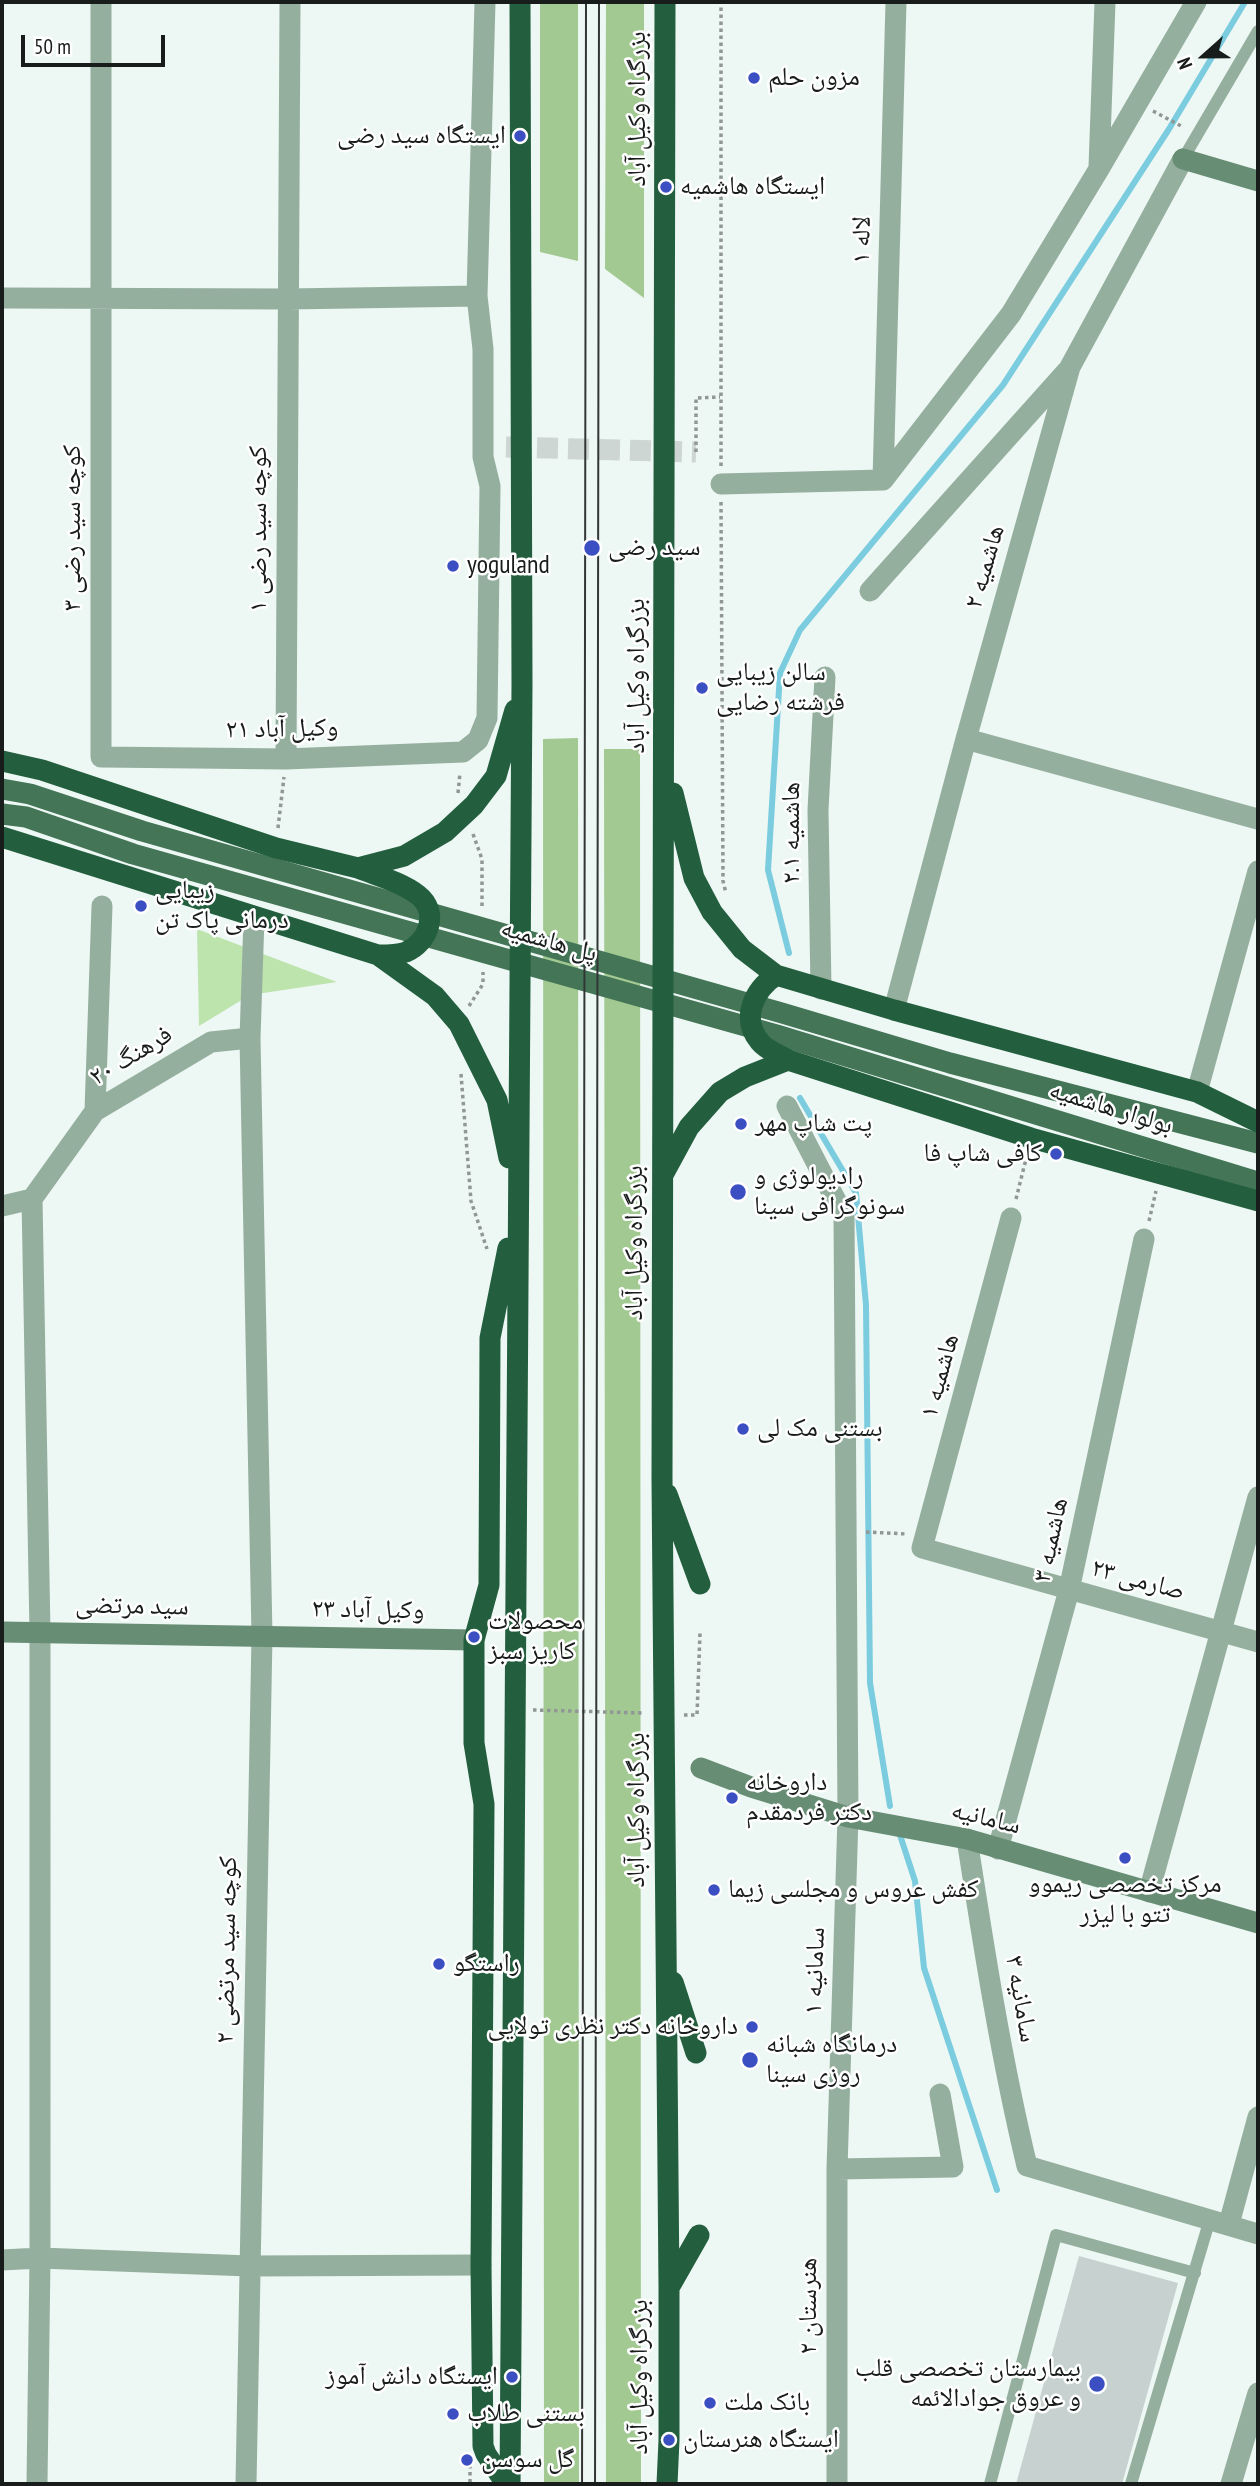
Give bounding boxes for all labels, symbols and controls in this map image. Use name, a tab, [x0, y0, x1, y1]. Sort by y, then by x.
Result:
scale bar	[24, 21, 168, 65]
north arrow	[1169, 21, 1239, 91]
street label: بزرگراه وکیل آباد	[622, 31, 654, 187]
text: 50 m	[34, 33, 71, 60]
text: N	[1171, 54, 1197, 73]
place label: مزون حلم	[768, 62, 860, 94]
marker: مزون حلم	[746, 70, 762, 86]
place label: ایستگاه سید رضی	[337, 120, 506, 152]
marker: ایستگاه سید رضی	[512, 128, 528, 144]
place label: ایستگاه هاشمیه	[680, 171, 825, 203]
marker: ایستگاه هاشمیه	[658, 179, 674, 195]
street label: لاله ۱	[846, 216, 878, 264]
street label: کوچه سید رضی ۳	[57, 445, 89, 611]
street label: کوچه سید رضی ۱	[243, 446, 275, 612]
street label: هاشمیه ۲	[958, 521, 1012, 613]
place label: سید رضی	[608, 532, 701, 564]
marker: سید رضی	[582, 538, 602, 558]
place label: yoguland	[467, 550, 550, 582]
marker: yoguland	[445, 558, 461, 574]
street label: بزرگراه وکیل آباد	[621, 598, 653, 754]
place label: سالن زیبایی فرشته رضایی	[716, 657, 845, 718]
marker: سالن زیبایی فرشته رضایی	[694, 680, 710, 696]
street label: ۲۱ وکیل آباد	[225, 712, 339, 746]
street label: هاشمیه ۲.۱	[776, 782, 808, 884]
place label: زیبایی درمانی پاک تن	[155, 875, 289, 936]
marker: زیبایی درمانی پاک تن	[133, 898, 149, 914]
street label: پل هاشمیه	[497, 912, 601, 970]
street label: فرهنگ ۲۰	[84, 1019, 178, 1093]
street label: بولوار هاشمیه	[1045, 1074, 1177, 1142]
place label: پت شاپ مهر	[755, 1108, 872, 1140]
marker: پت شاپ مهر	[733, 1116, 749, 1132]
place label: کافی شاپ فا	[924, 1138, 1042, 1170]
marker: کافی شاپ فا	[1048, 1146, 1064, 1162]
place label: رادیولوژی و سونوگرافی سینا	[754, 1161, 905, 1222]
street label: بزرگراه وکیل آباد	[619, 1165, 651, 1321]
marker: رادیولوژی و سونوگرافی سینا	[728, 1182, 748, 1202]
street label: هاشمیه ۱	[914, 1330, 966, 1422]
place label: بستنی مک لی	[757, 1413, 883, 1445]
marker: بستنی مک لی	[735, 1421, 751, 1437]
street label: هاشمیه ۳	[1027, 1495, 1075, 1585]
street label: صارمی ۲۳	[1088, 1553, 1188, 1607]
street label: سید مرتضی	[75, 1589, 189, 1623]
street label: ۲۳ وکیل آباد	[311, 1593, 425, 1627]
place label: محصولات کاریز سبز	[488, 1606, 583, 1668]
marker: محصولات کاریز سبز	[466, 1629, 482, 1645]
street label: بزرگراه وکیل آباد	[621, 1732, 653, 1888]
place label: داروخانه دكتر فردمقدم	[746, 1767, 872, 1828]
marker: داروخانه دكتر فردمقدم	[724, 1790, 740, 1806]
street label: سامانیه	[948, 1794, 1024, 1842]
marker: مرکز تخصصی ریموو تتو با لیزر	[1117, 1850, 1133, 1866]
street label: کوچه سید مرتضی ۲	[210, 1856, 244, 2044]
place label: مرکز تخصصی ریموو تتو با لیزر	[1028, 1869, 1222, 1930]
place label: کفش عروس و مجلسی زیما	[728, 1874, 979, 1906]
marker: کفش عروس و مجلسی زیما	[706, 1882, 722, 1898]
street label: سامانیه ۱	[798, 1927, 832, 2015]
place label: راستگو	[453, 1948, 520, 1980]
street label: سامانیه ۳	[998, 1953, 1044, 2045]
marker: راستگو	[431, 1956, 447, 1972]
place label: داروخانه دکتر نظری تولایی	[487, 2011, 738, 2043]
marker: داروخانه دکتر نظری تولایی	[744, 2019, 760, 2035]
place label: درمانگاه شبانه روزی سینا	[766, 2029, 897, 2090]
marker: درمانگاه شبانه روزی سینا	[740, 2050, 760, 2070]
street label: هنرستان ۲	[793, 2258, 825, 2354]
street label: بزرگراه وکیل آباد	[624, 2299, 656, 2455]
place label: بیمارستان تخصصی قلب و عروق جوادالائمه	[855, 2353, 1081, 2414]
place label: ایستگاه دانش آموز	[325, 2361, 498, 2393]
marker: ایستگاه دانش آموز	[504, 2369, 520, 2385]
marker: بیمارستان تخصصی قلب و عروق جوادالائمه	[1087, 2374, 1107, 2394]
place label: بانک ملت	[724, 2387, 810, 2419]
marker: بانک ملت	[702, 2395, 718, 2411]
place label: بستنی طلاب	[467, 2398, 585, 2430]
marker: بستنی طلاب	[445, 2406, 461, 2422]
place label: ایستگاه هنرستان	[683, 2424, 839, 2456]
marker: ایستگاه هنرستان	[661, 2432, 677, 2448]
place label: گل سوسن	[481, 2444, 574, 2476]
marker: گل سوسن	[459, 2452, 475, 2468]

